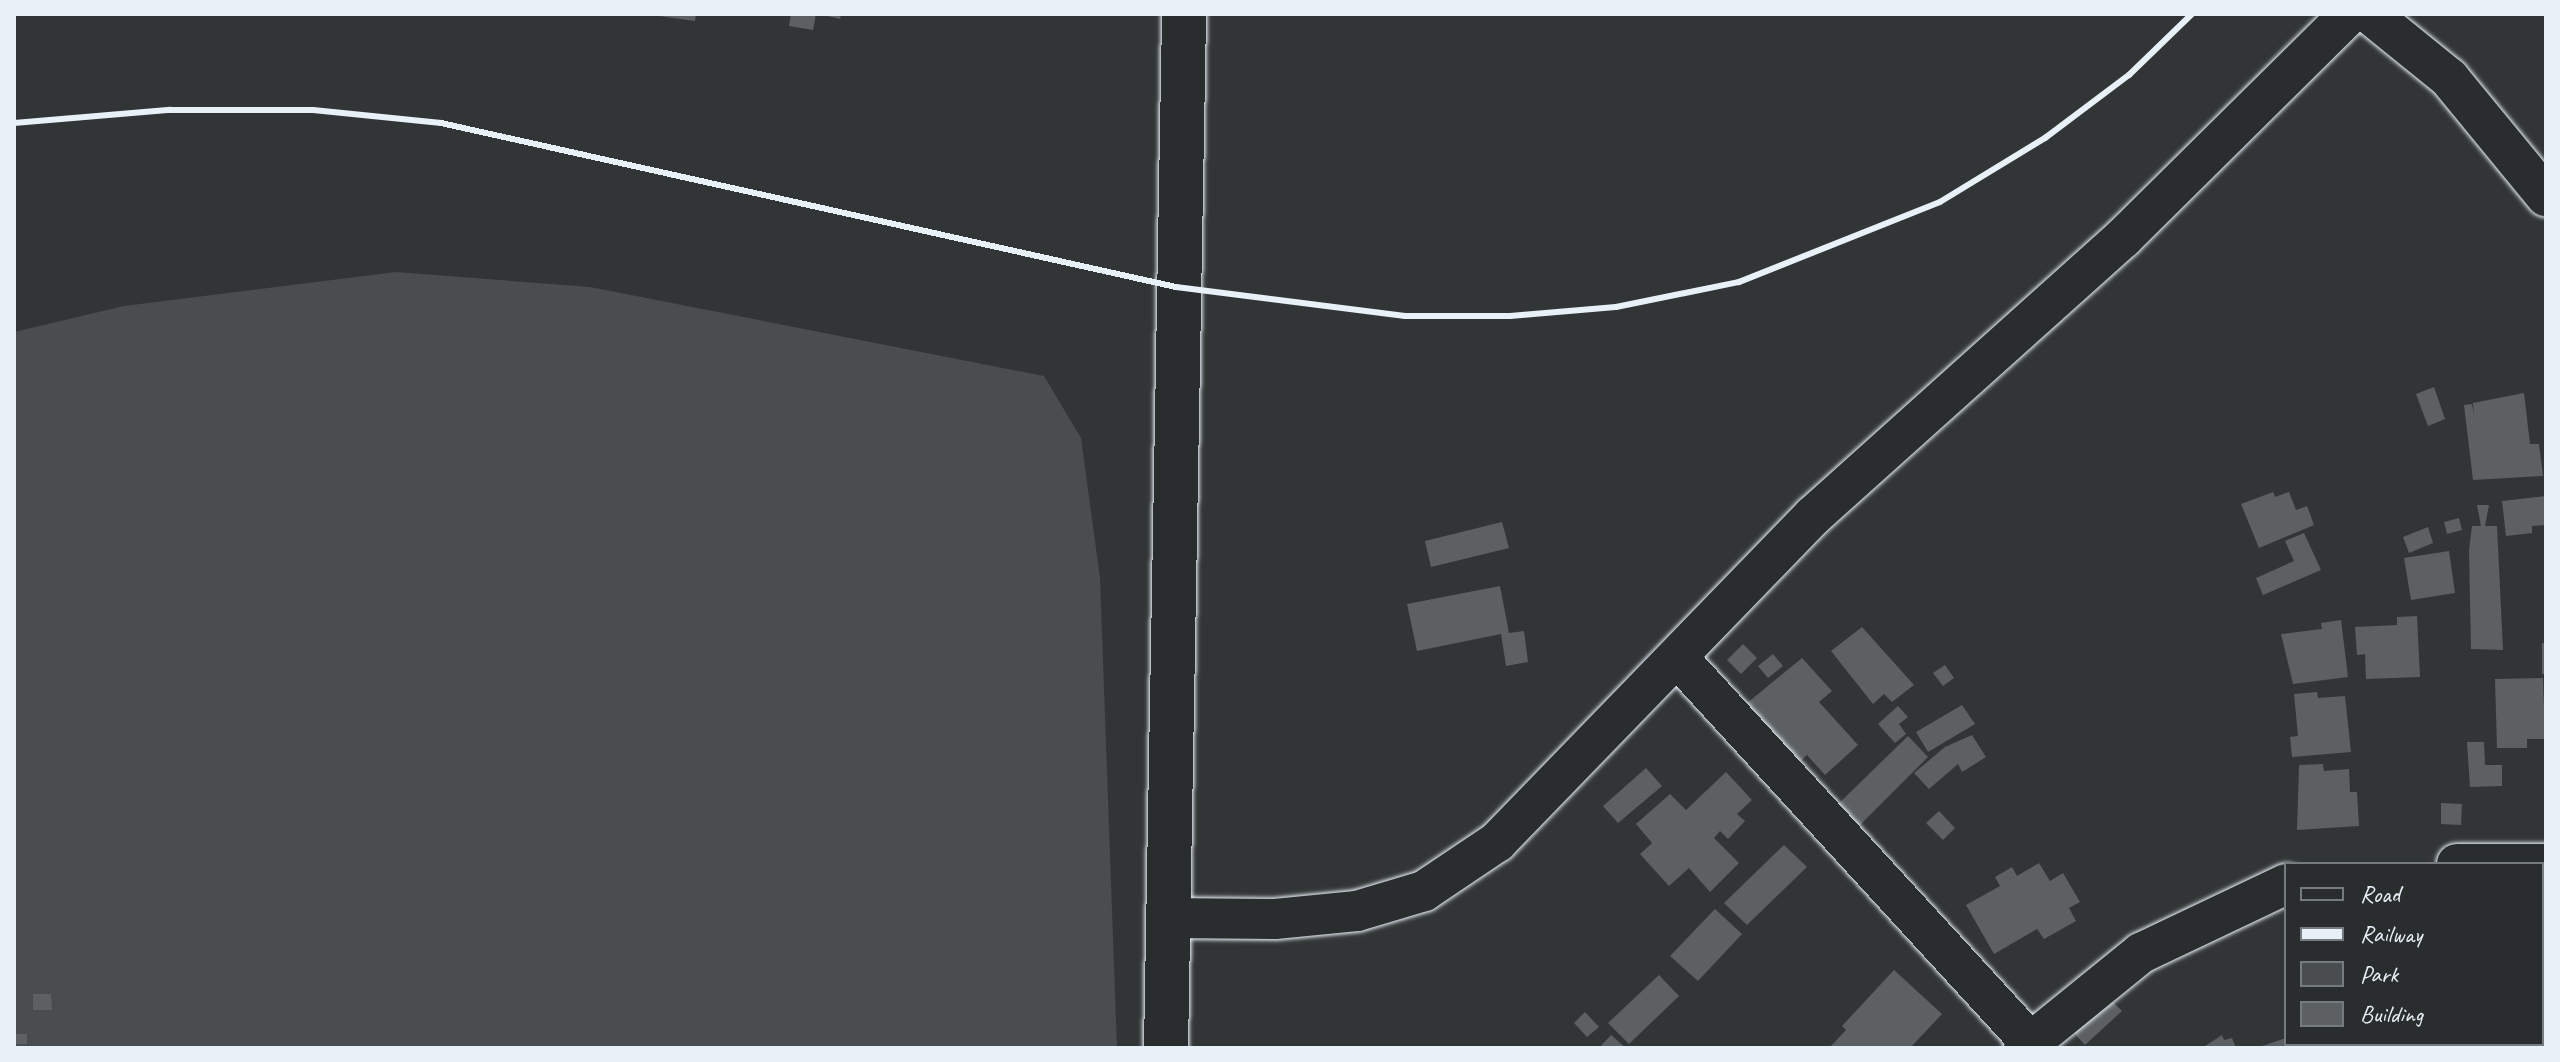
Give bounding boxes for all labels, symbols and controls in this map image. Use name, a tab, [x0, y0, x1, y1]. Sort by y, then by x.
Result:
legend	[2284, 862, 2544, 1046]
text: Road	[2360, 879, 2400, 909]
text: Railway	[2360, 919, 2422, 949]
text: Park	[2360, 959, 2398, 989]
text: Building	[2360, 999, 2423, 1029]

